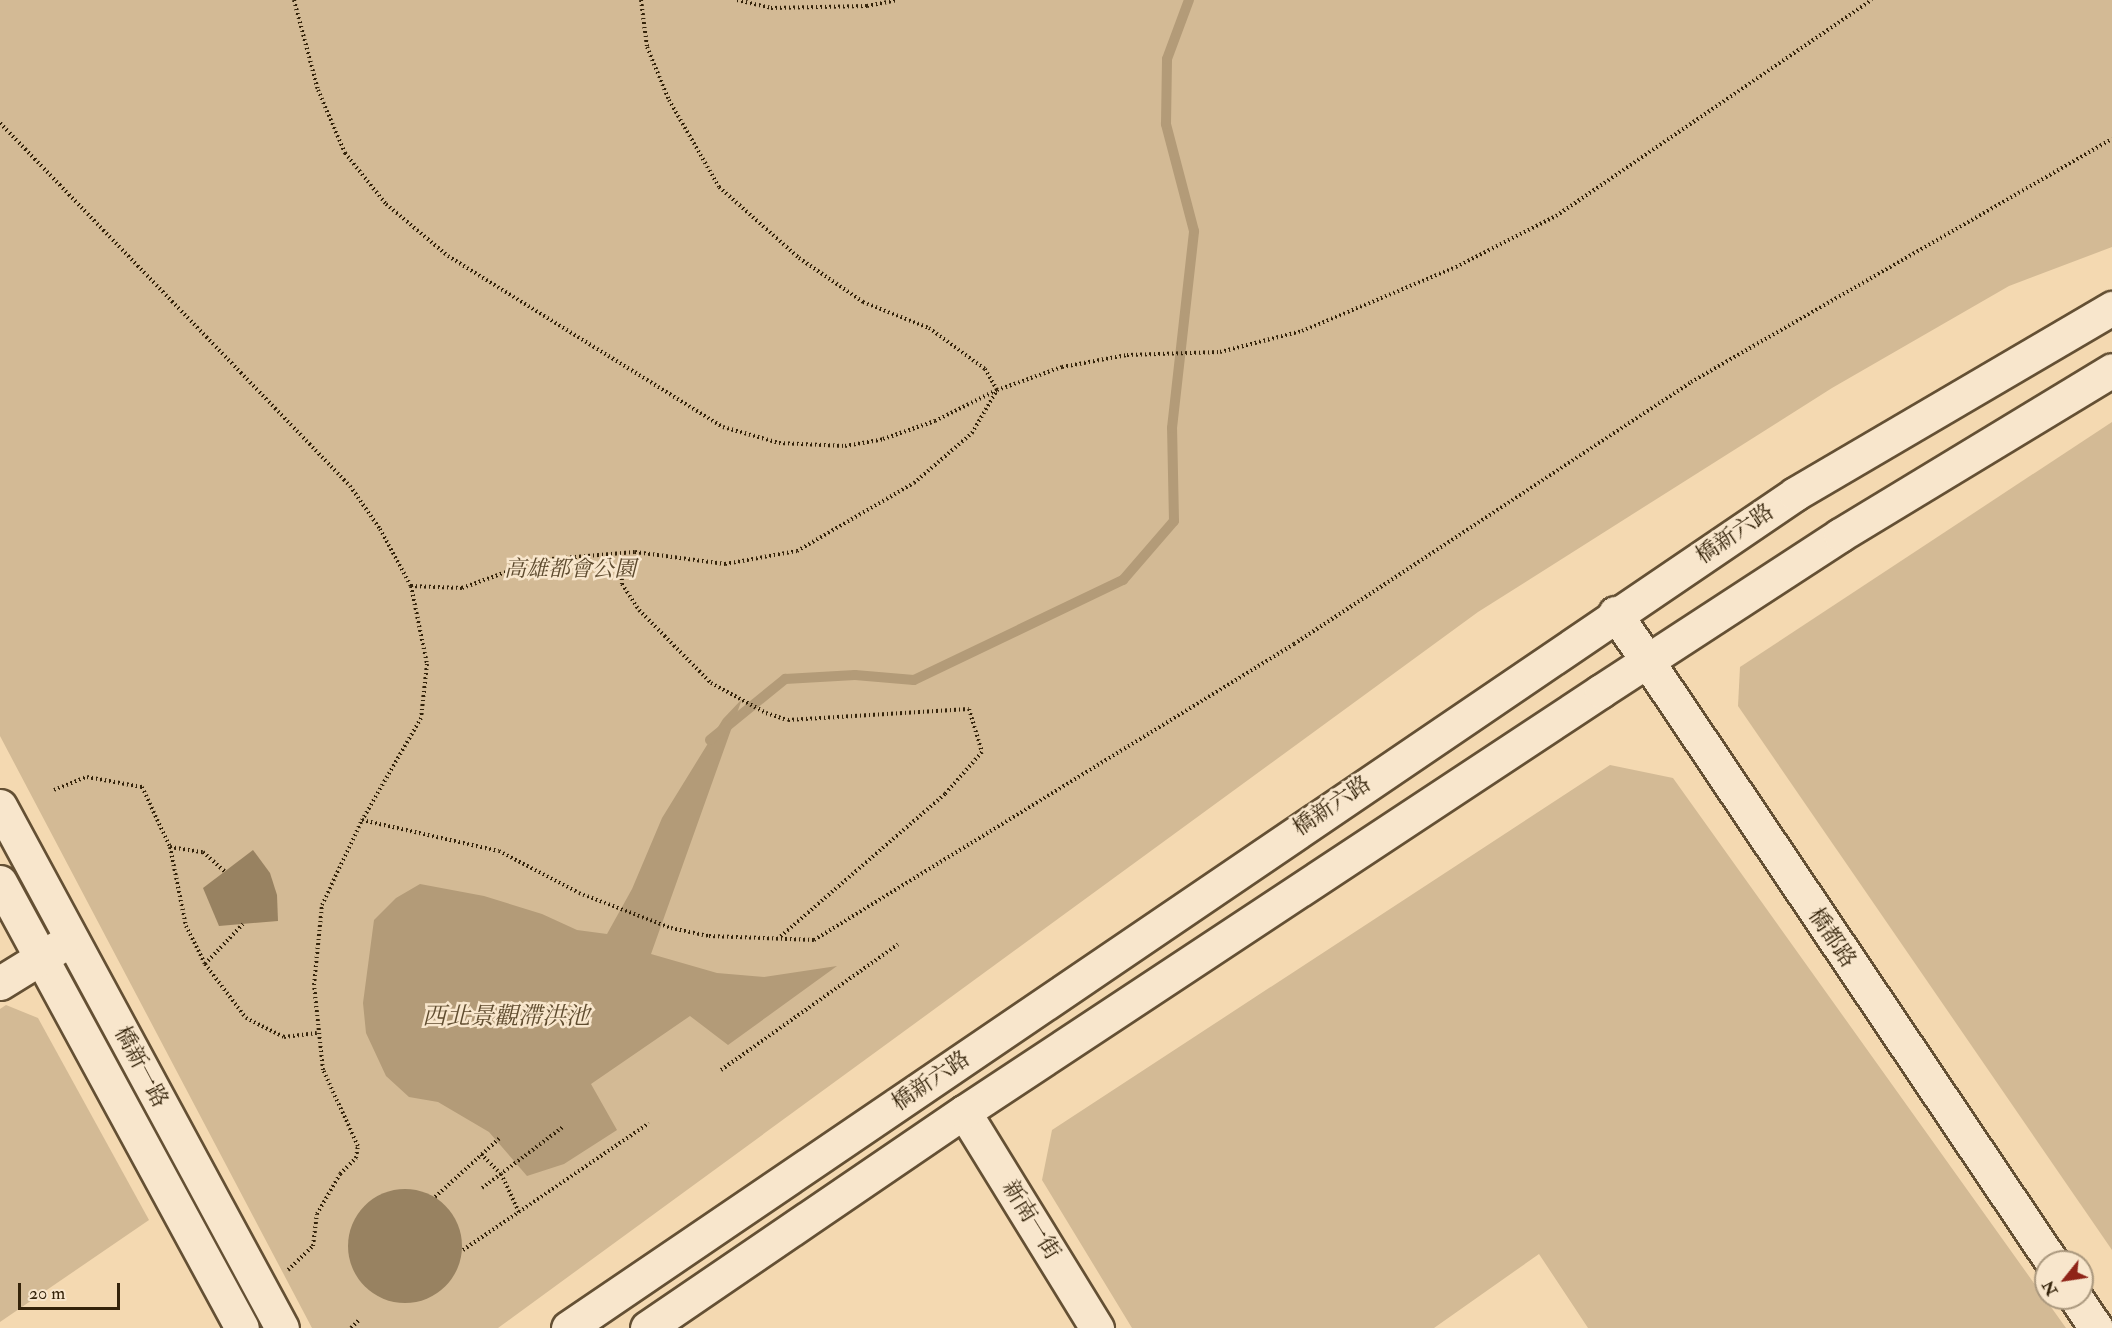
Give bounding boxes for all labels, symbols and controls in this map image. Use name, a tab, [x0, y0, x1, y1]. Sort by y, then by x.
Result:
street label: 橋新六路	[1691, 498, 1779, 570]
park label: 高雄都會公園	[504, 557, 636, 583]
street label: 橋新六路	[1288, 770, 1376, 842]
street label: 橋都路	[1803, 903, 1861, 973]
water label: 西北景觀滯洪池	[422, 1003, 590, 1031]
street label: 橋新一路	[109, 1022, 173, 1112]
street label: 橋新六路	[887, 1045, 975, 1117]
street label: 新南一街	[996, 1176, 1066, 1264]
north arrow	[2034, 1250, 2094, 1310]
scale bar	[21, 1271, 123, 1309]
text: N	[2038, 1277, 2062, 1299]
text: 20 m	[29, 1282, 65, 1305]

